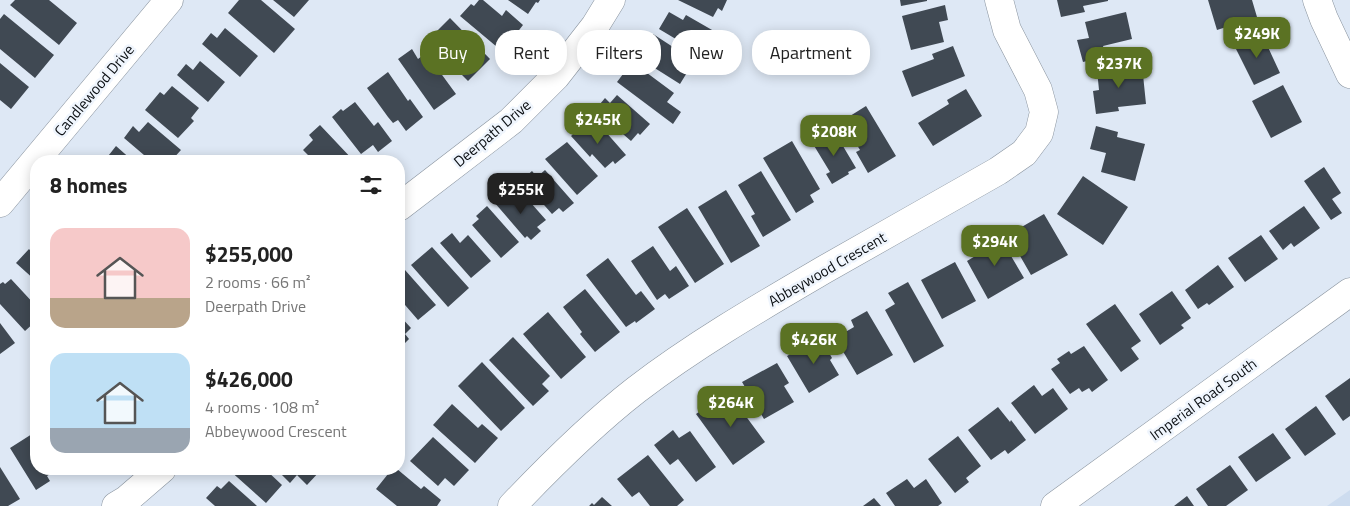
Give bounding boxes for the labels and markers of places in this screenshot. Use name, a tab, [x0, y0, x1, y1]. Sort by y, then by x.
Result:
pin: $249K	[1222, 17, 1292, 59]
pin: $237K	[1084, 46, 1154, 89]
pin: $245K	[563, 102, 633, 145]
pin: $208K	[799, 114, 869, 157]
pin: $255K	[486, 172, 556, 215]
pin: $294K	[960, 224, 1030, 267]
pin: $426K	[779, 322, 849, 365]
pin: $264K	[696, 386, 766, 428]

